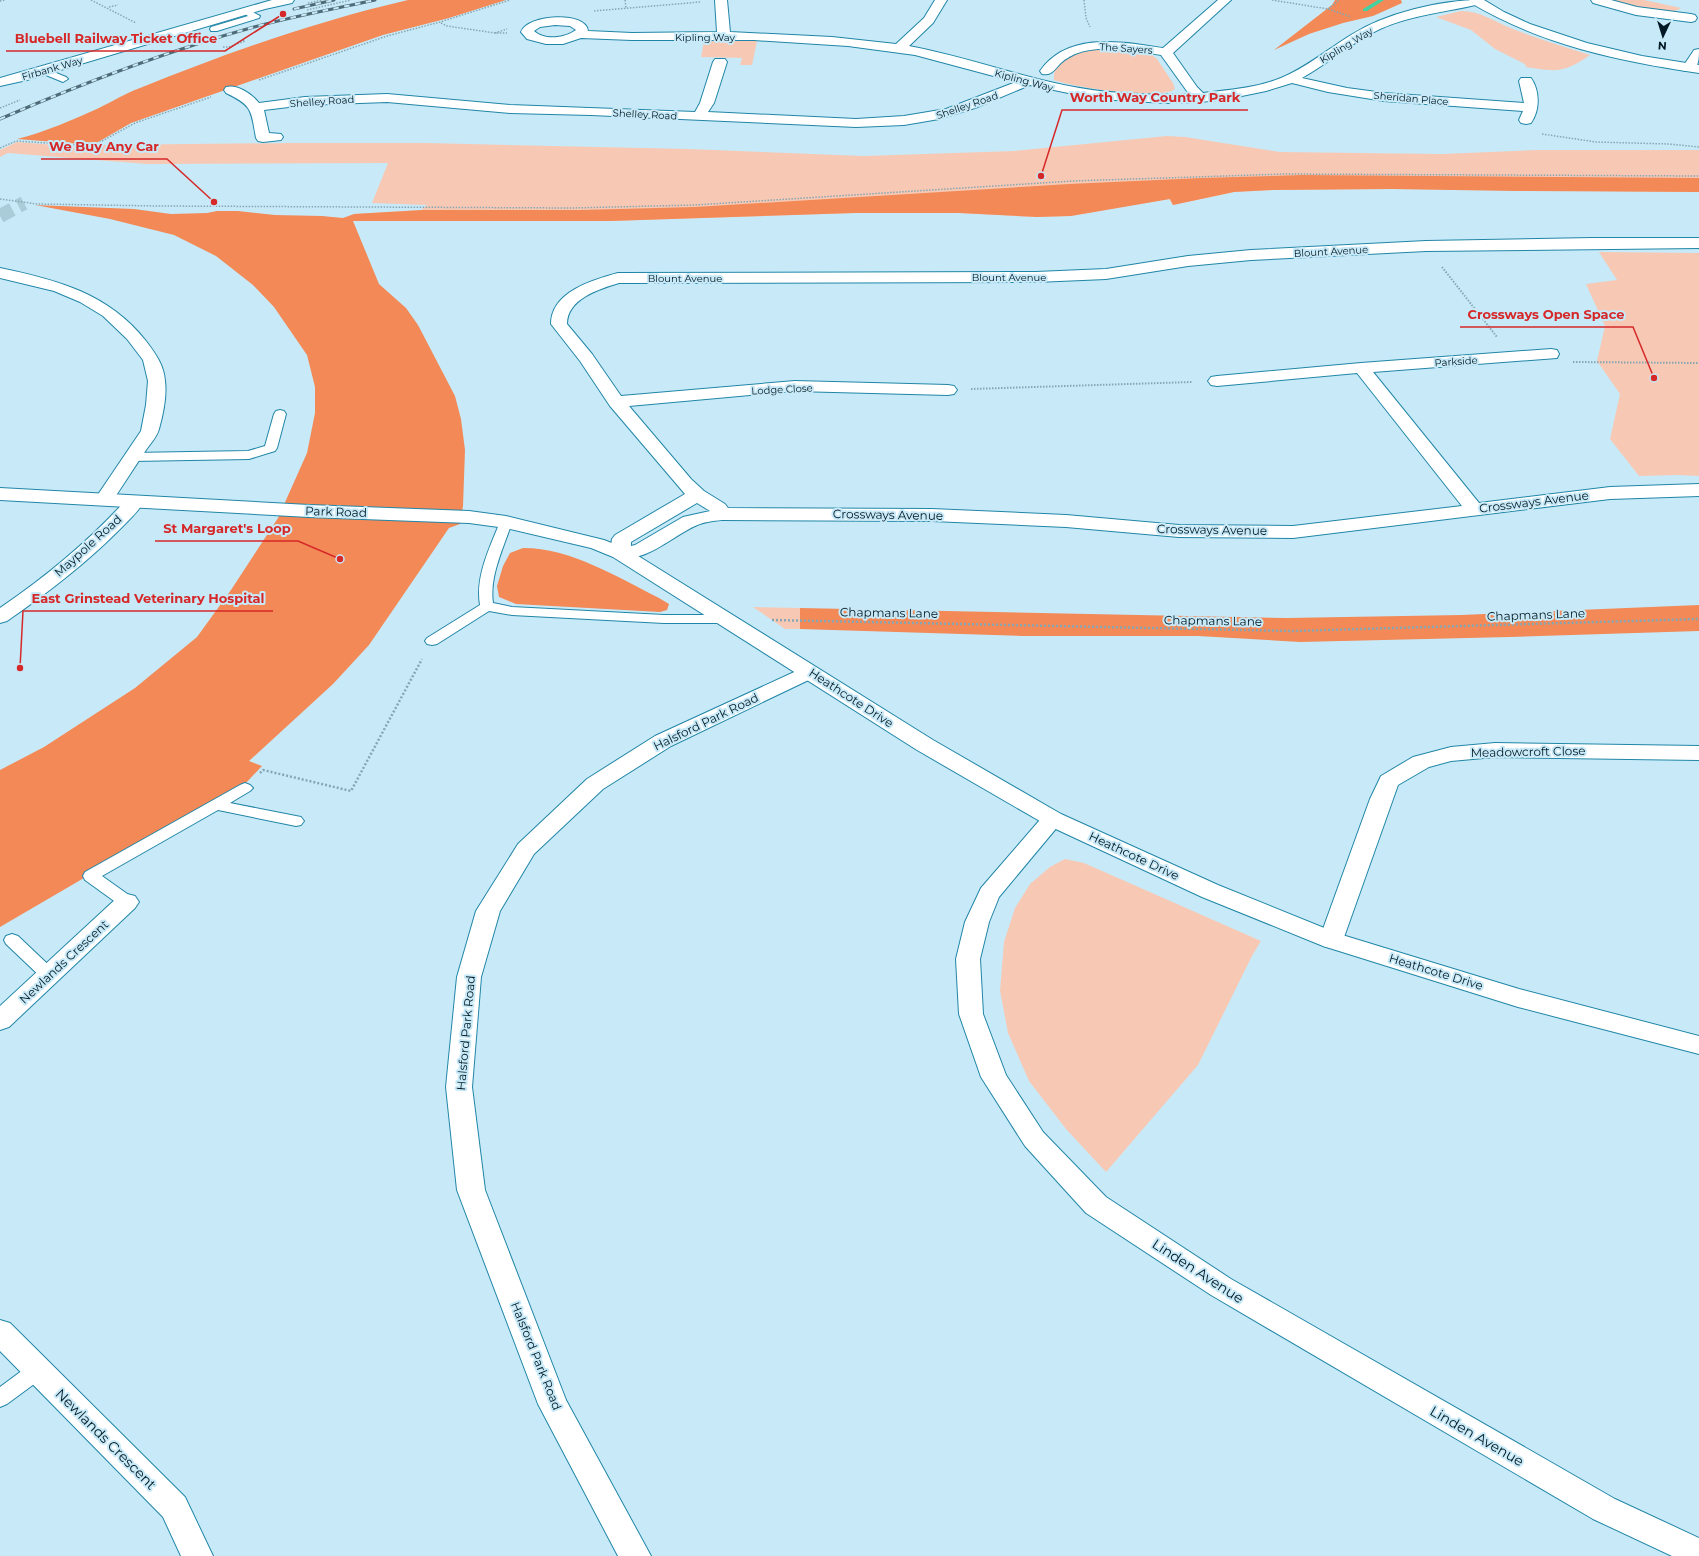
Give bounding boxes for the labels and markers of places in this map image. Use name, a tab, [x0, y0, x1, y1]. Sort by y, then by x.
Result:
callout: Bluebell Railway Ticket Office	[6, 26, 225, 51]
callout: Worth Way Country Park	[1062, 85, 1248, 110]
callout: We Buy Any Car	[41, 134, 167, 159]
callout: Crossways Open Space	[1460, 302, 1633, 327]
callout: St Margaret's Loop	[155, 516, 298, 541]
callout: East Grinstead Veterinary Hospital	[23, 586, 273, 611]

